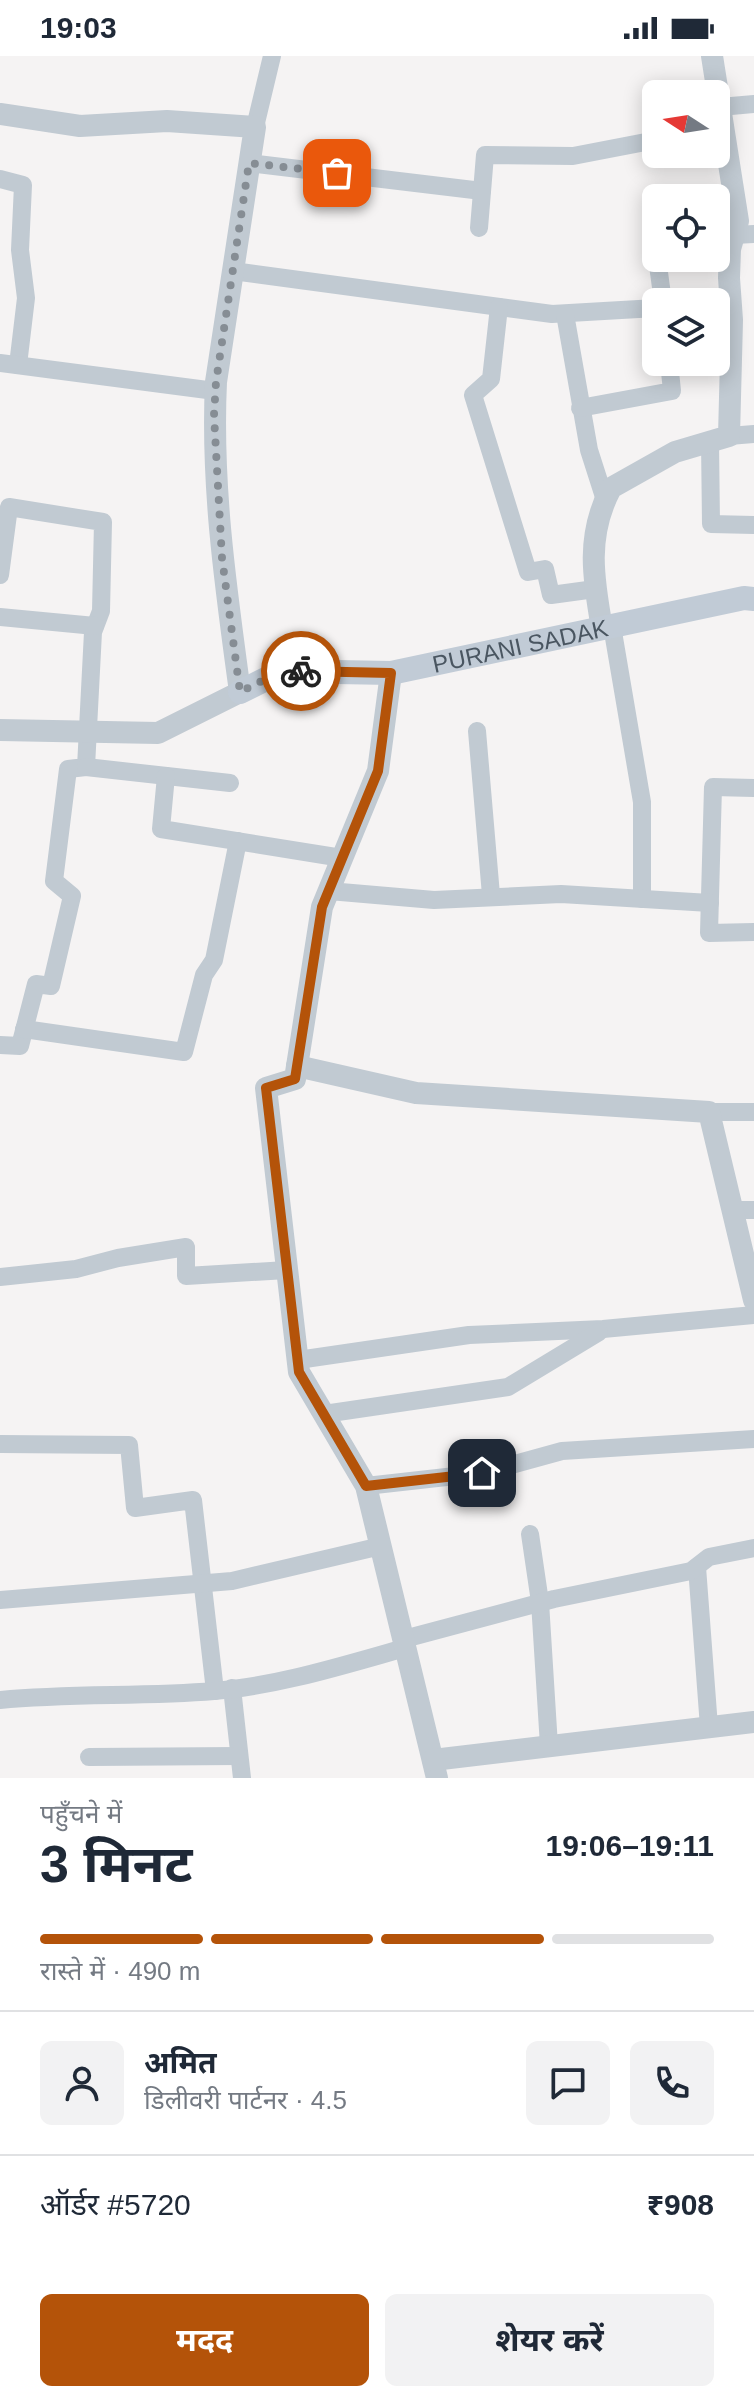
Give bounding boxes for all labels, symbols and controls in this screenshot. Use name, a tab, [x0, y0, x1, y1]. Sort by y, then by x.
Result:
text: 19:03	[40, 11, 117, 44]
north arrow	[642, 80, 730, 168]
map controls	[642, 80, 730, 376]
pin	[303, 139, 371, 207]
icon: bag	[315, 151, 359, 195]
button: locate	[642, 184, 730, 272]
button: layers	[642, 288, 730, 376]
street label: PURANI SADAK	[430, 614, 610, 677]
courier	[261, 631, 341, 711]
icon: bike	[279, 649, 323, 693]
pin	[448, 1439, 516, 1507]
icon: home	[460, 1451, 504, 1495]
text: पहुँचने में	[40, 1799, 122, 1829]
text: 19:06–19:11	[546, 1829, 714, 1862]
text: 3 मिनट	[40, 1835, 193, 1893]
text: रास्ते में · 490 m	[40, 1956, 200, 1986]
button: person	[40, 2041, 124, 2125]
button: chat	[526, 2041, 610, 2125]
button: phone	[630, 2041, 714, 2125]
text: अमित	[144, 2046, 217, 2079]
text: डिलीवरी पार्टनर · 4.5	[144, 2085, 347, 2115]
text: ऑर्डर #5720	[40, 2188, 191, 2221]
text: ₹908	[647, 2188, 714, 2221]
button: मदद	[40, 2294, 369, 2386]
button: शेयर करें	[385, 2294, 714, 2386]

